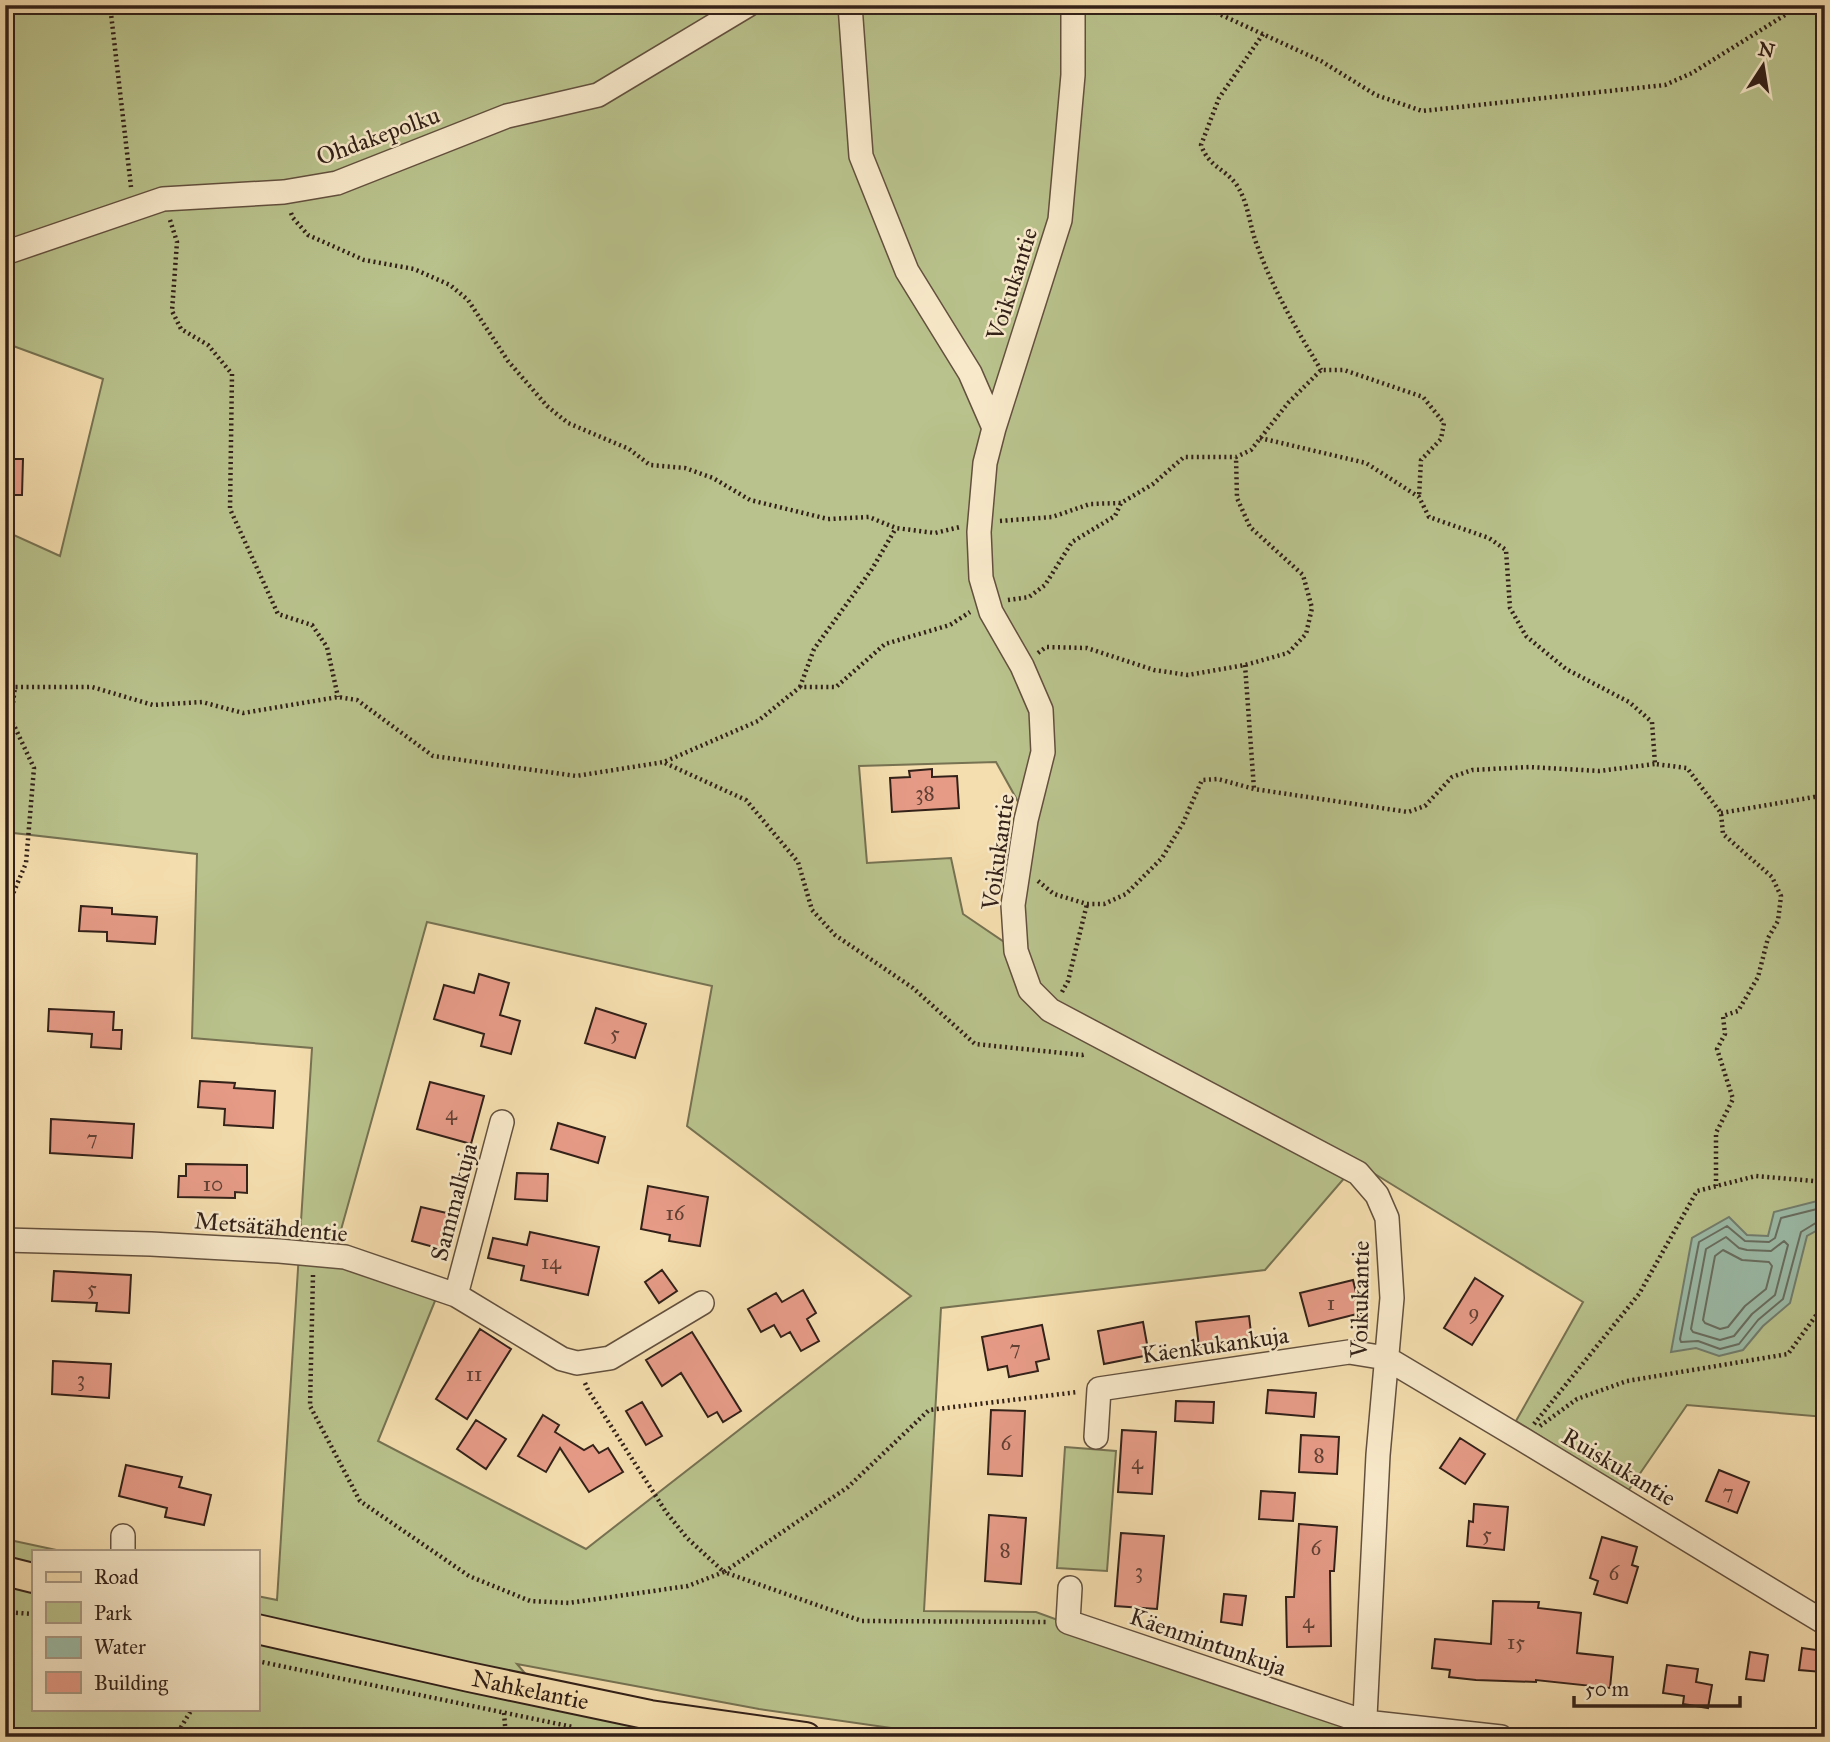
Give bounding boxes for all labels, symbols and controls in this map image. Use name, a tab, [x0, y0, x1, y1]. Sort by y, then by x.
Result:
north arrow	[1728, 32, 1798, 102]
text: N	[1756, 37, 1777, 63]
street label: Ohdakepolku	[312, 100, 444, 172]
street label: Voikukantie	[979, 224, 1044, 345]
house number: 38	[915, 780, 935, 806]
street label: Voikukantie	[975, 792, 1021, 913]
house number: 5	[610, 1020, 620, 1046]
house number: 4	[445, 1100, 458, 1126]
house number: 7	[86, 1125, 98, 1151]
street label: Sammalkuja	[424, 1139, 484, 1264]
house number: 10	[203, 1171, 223, 1197]
house number: 16	[665, 1200, 686, 1226]
street label: Metsätähdentie	[193, 1205, 349, 1249]
street label: Voikukantie	[1344, 1240, 1376, 1359]
house number: 14	[541, 1249, 562, 1275]
house number: 5	[87, 1275, 97, 1301]
house number: 1	[1327, 1290, 1335, 1316]
house number: 9	[1468, 1299, 1480, 1325]
street label: Käenkukankuja	[1140, 1320, 1291, 1370]
house number: 7	[1009, 1335, 1021, 1361]
house number: 11	[466, 1361, 482, 1387]
house number: 3	[77, 1366, 85, 1392]
street label: Ruiskukantie	[1556, 1421, 1682, 1513]
house number: 6	[1001, 1430, 1013, 1456]
house number: 8	[1313, 1442, 1325, 1468]
house number: 4	[1131, 1449, 1144, 1475]
house number: 7	[1722, 1479, 1734, 1505]
house number: 5	[1482, 1521, 1492, 1547]
house number: 6	[1311, 1535, 1323, 1561]
house number: 8	[999, 1537, 1011, 1563]
legend	[32, 1550, 259, 1710]
house number: 3	[1135, 1558, 1143, 1584]
house number: 6	[1609, 1560, 1621, 1586]
text: Road	[94, 1564, 139, 1590]
text: Park	[94, 1600, 132, 1626]
street label: Käenmintunkuja	[1126, 1601, 1291, 1683]
house number: 4	[1302, 1608, 1315, 1634]
house number: 15	[1507, 1629, 1525, 1655]
text: Water	[94, 1634, 146, 1660]
street label: Nahkelantie	[469, 1663, 592, 1717]
scale bar	[1574, 1665, 1741, 1709]
text: Building	[94, 1670, 168, 1696]
text: 50 m	[1585, 1676, 1630, 1702]

